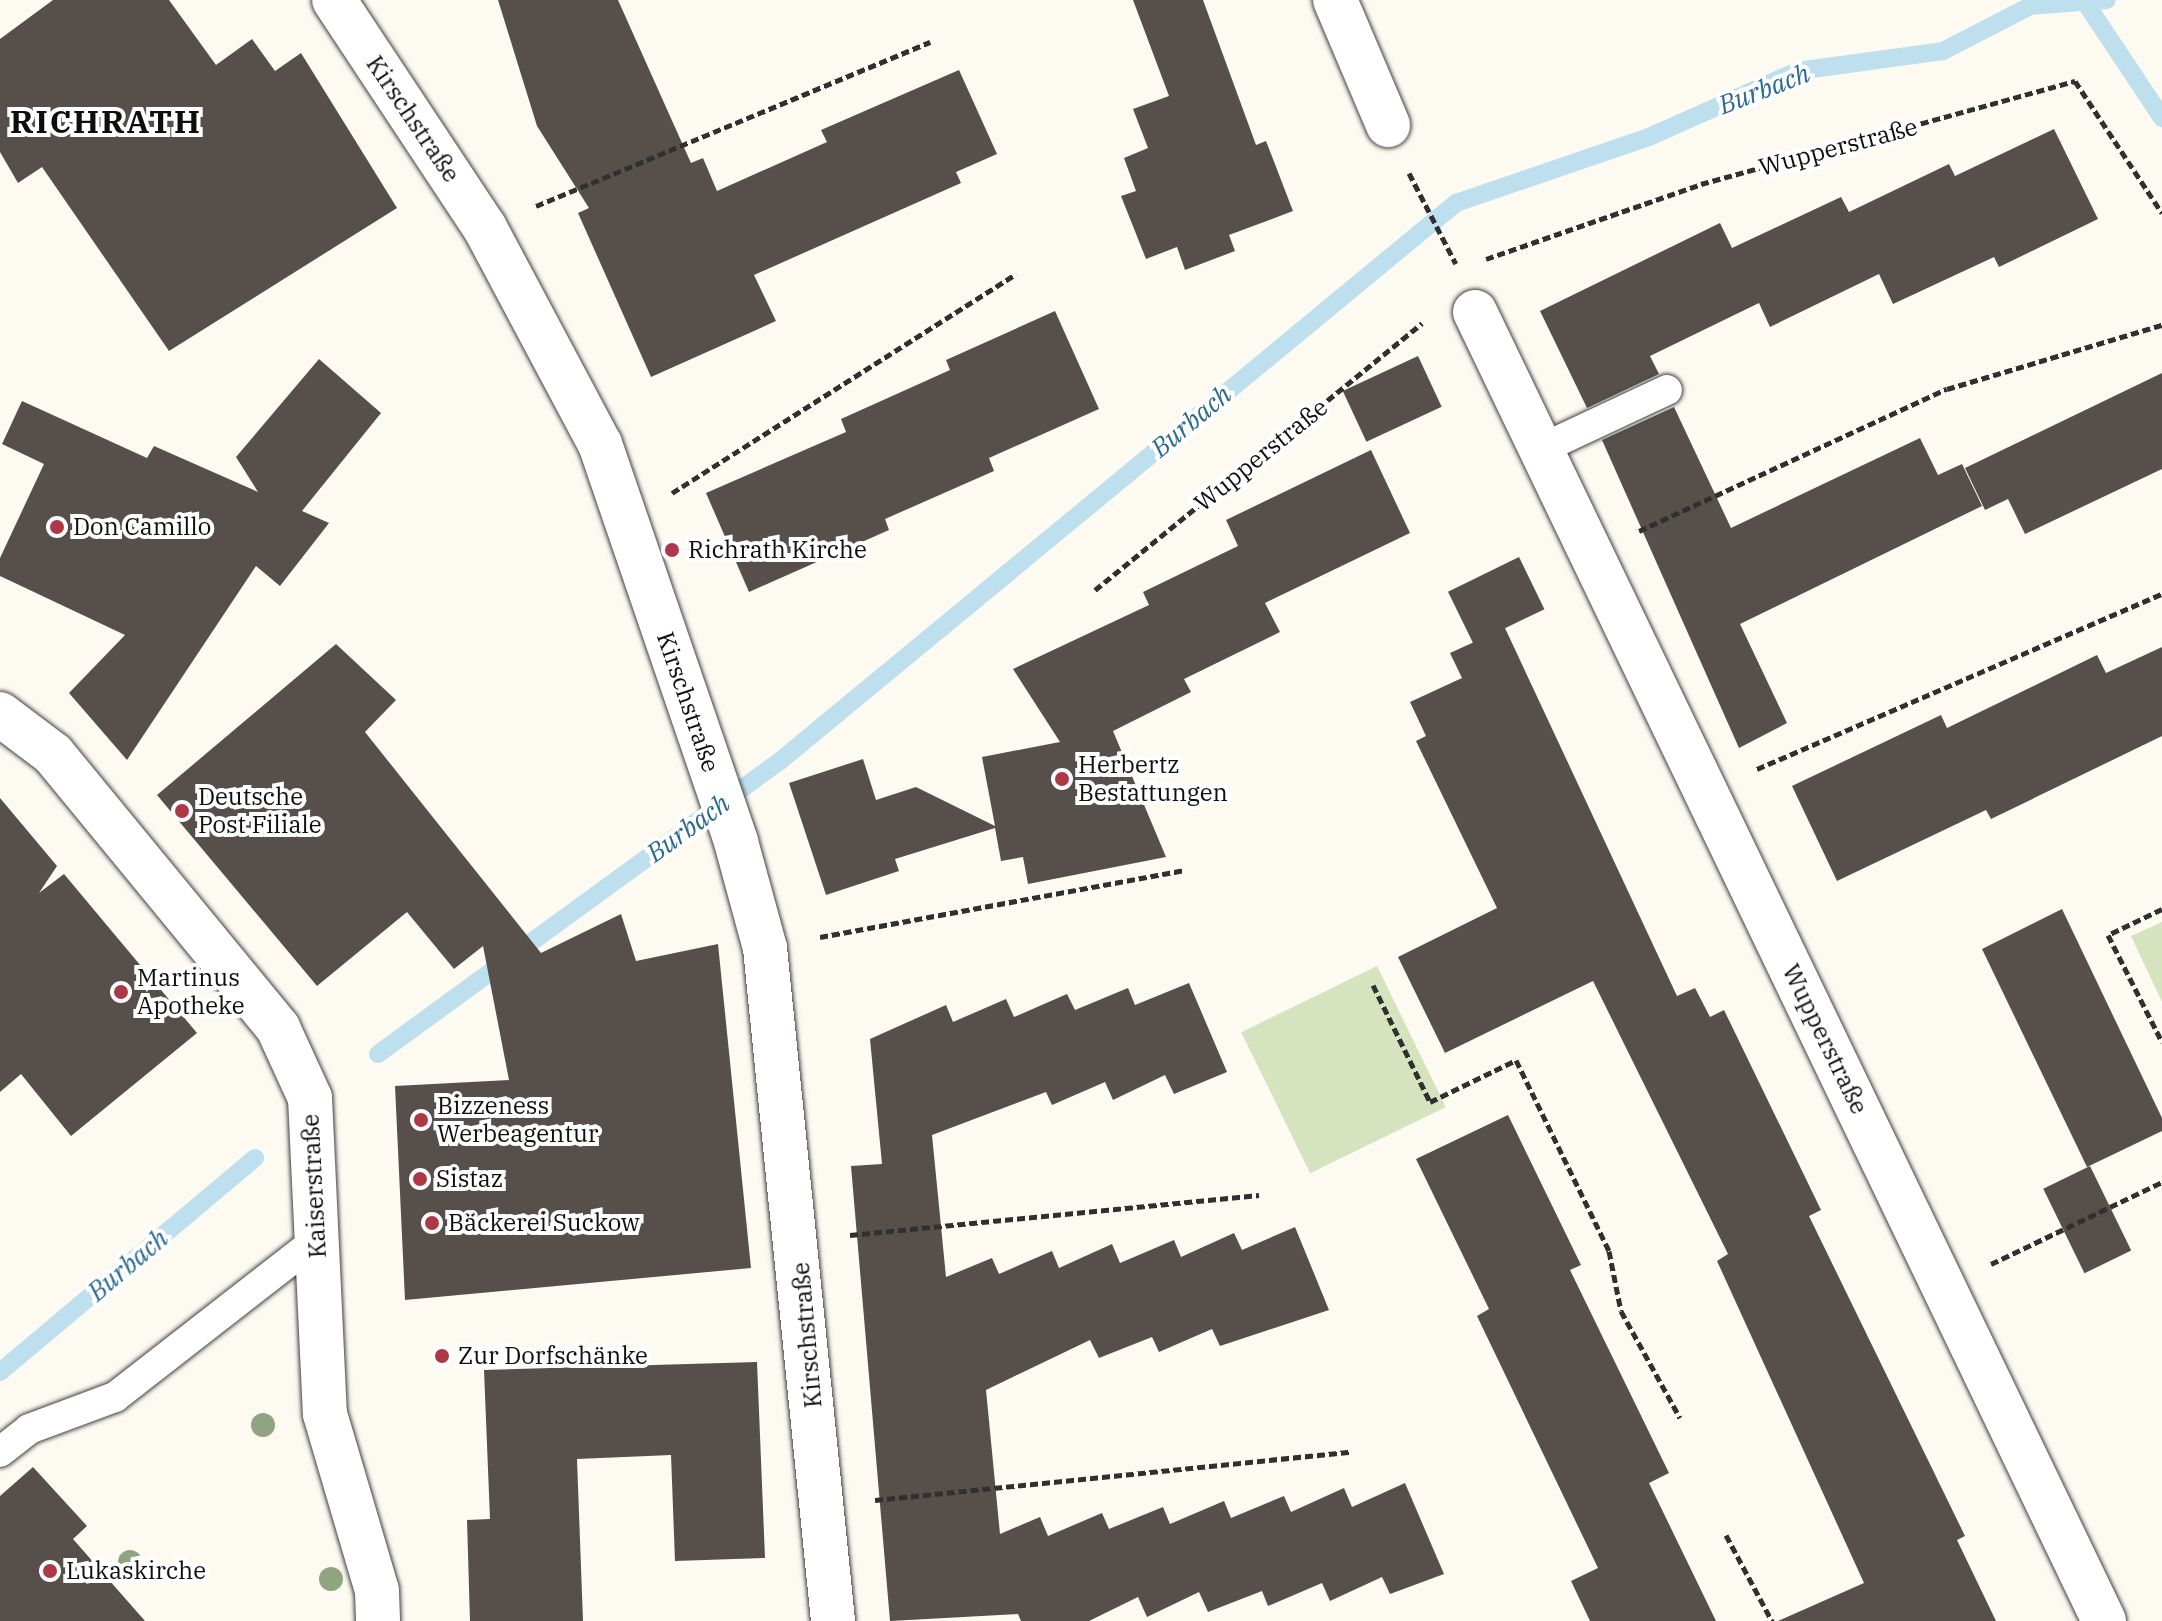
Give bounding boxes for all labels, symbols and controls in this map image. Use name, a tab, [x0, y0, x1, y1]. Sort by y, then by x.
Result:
street label: Kirschstraße	[360, 50, 466, 188]
water label: Burbach	[1714, 57, 1814, 121]
district label: RICHRATH	[10, 102, 202, 140]
street label: Wupperstraße	[1756, 112, 1920, 182]
water label: Burbach	[1145, 379, 1237, 463]
street label: Wupperstraße	[1189, 393, 1333, 517]
place label: Don Camillo	[73, 513, 211, 541]
marker: Don Camillo	[48, 518, 66, 536]
place label: Richrath Kirche	[688, 536, 867, 564]
marker: Richrath Kirche	[663, 541, 681, 559]
street label: Kirschstraße	[651, 628, 725, 776]
place label: Herbertz Bestattungen	[1078, 751, 1228, 807]
marker: Herbertz Bestattungen	[1053, 770, 1071, 788]
place label: Deutsche Post Filiale	[198, 783, 322, 839]
water label: Burbach	[640, 787, 736, 869]
marker: Deutsche Post Filiale	[173, 802, 191, 820]
street label: Wupperstraße	[1776, 959, 1874, 1119]
place label: Martinus Apotheke	[137, 964, 245, 1020]
marker: Martinus Apotheke	[112, 983, 130, 1001]
place label: Bizzeness Werbeagentur	[437, 1092, 598, 1148]
marker: Bizzeness Werbeagentur	[412, 1111, 430, 1129]
street label: Kaiserstraße	[296, 1113, 332, 1259]
place label: Sistaz	[436, 1165, 503, 1193]
marker: Sistaz	[411, 1170, 429, 1188]
place label: Bäckerei Suckow	[448, 1209, 640, 1237]
marker: Bäckerei Suckow	[423, 1214, 441, 1232]
water label: Burbach	[82, 1223, 174, 1307]
street label: Kirschstraße	[786, 1261, 828, 1409]
place label: Zur Dorfschänke	[458, 1342, 648, 1370]
marker: Zur Dorfschänke	[433, 1347, 451, 1365]
place label: Lukaskirche	[66, 1557, 206, 1585]
marker: Lukaskirche	[41, 1562, 59, 1580]

